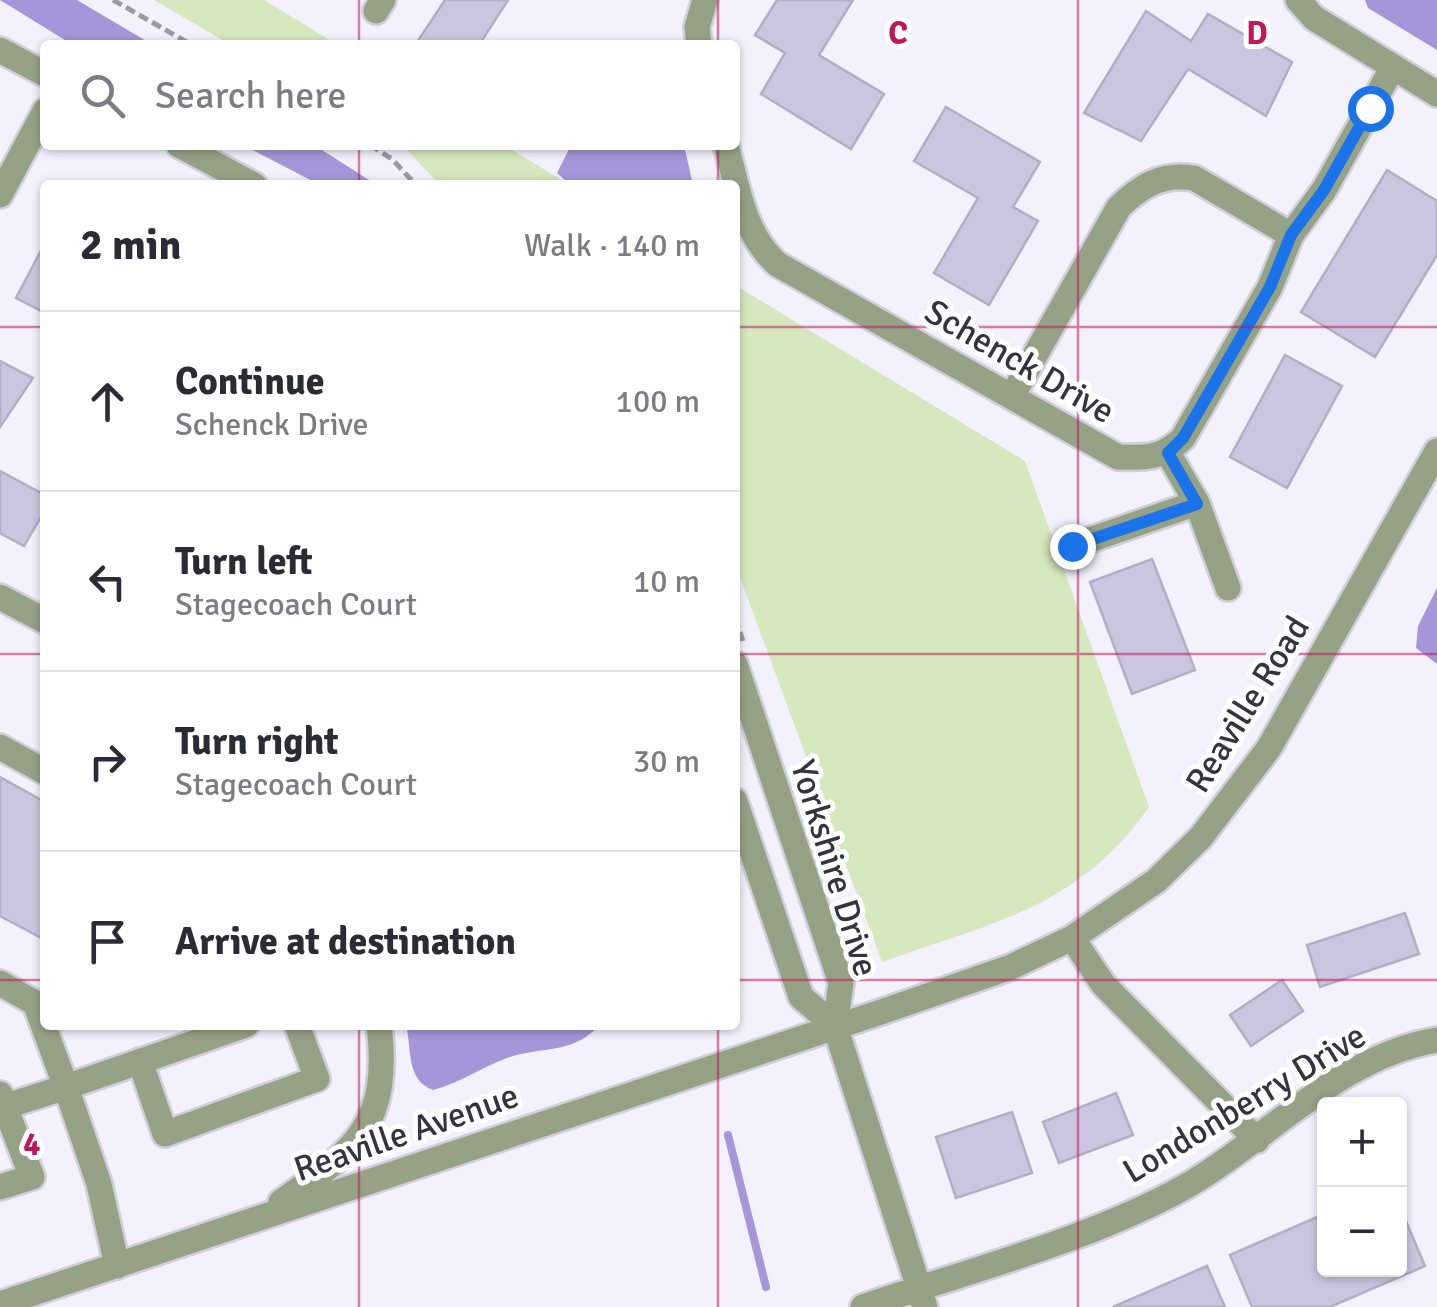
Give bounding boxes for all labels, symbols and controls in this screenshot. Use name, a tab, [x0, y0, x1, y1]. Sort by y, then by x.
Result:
text: C	[888, 14, 908, 53]
text: D	[1246, 14, 1268, 53]
search box	[40, 40, 740, 150]
icon: search	[75, 68, 130, 123]
text: Search here	[155, 72, 347, 119]
route start	[1348, 86, 1394, 132]
text: 2 min	[80, 220, 181, 271]
text: Walk · 140 m	[524, 226, 700, 265]
street label: Schenck Drive	[917, 290, 1122, 433]
text: Continue	[175, 358, 325, 405]
icon: ahead	[80, 374, 135, 429]
text: 100 m	[616, 382, 700, 421]
text: Schenck Drive	[175, 405, 369, 444]
route end	[1050, 524, 1096, 570]
text: Turn left	[175, 538, 313, 585]
icon: left	[80, 554, 135, 609]
text: 10 m	[633, 562, 700, 601]
text: Stagecoach Court	[175, 585, 417, 624]
street label: Reaville Road	[1176, 608, 1319, 801]
text: Turn right	[175, 718, 339, 765]
icon: right	[80, 734, 135, 789]
text: 30 m	[633, 742, 700, 781]
street label: Yorkshire Drive	[781, 755, 888, 981]
text: Stagecoach Court	[175, 765, 417, 804]
icon: arrive	[80, 914, 135, 969]
text: Arrive at destination	[175, 918, 516, 965]
street label: Londonberry Drive	[1115, 1014, 1373, 1193]
street label: Reaville Avenue	[288, 1074, 524, 1191]
map controls	[1317, 1097, 1407, 1277]
button: +	[1317, 1097, 1407, 1187]
text: 4	[23, 1125, 41, 1164]
button: −	[1317, 1187, 1407, 1277]

